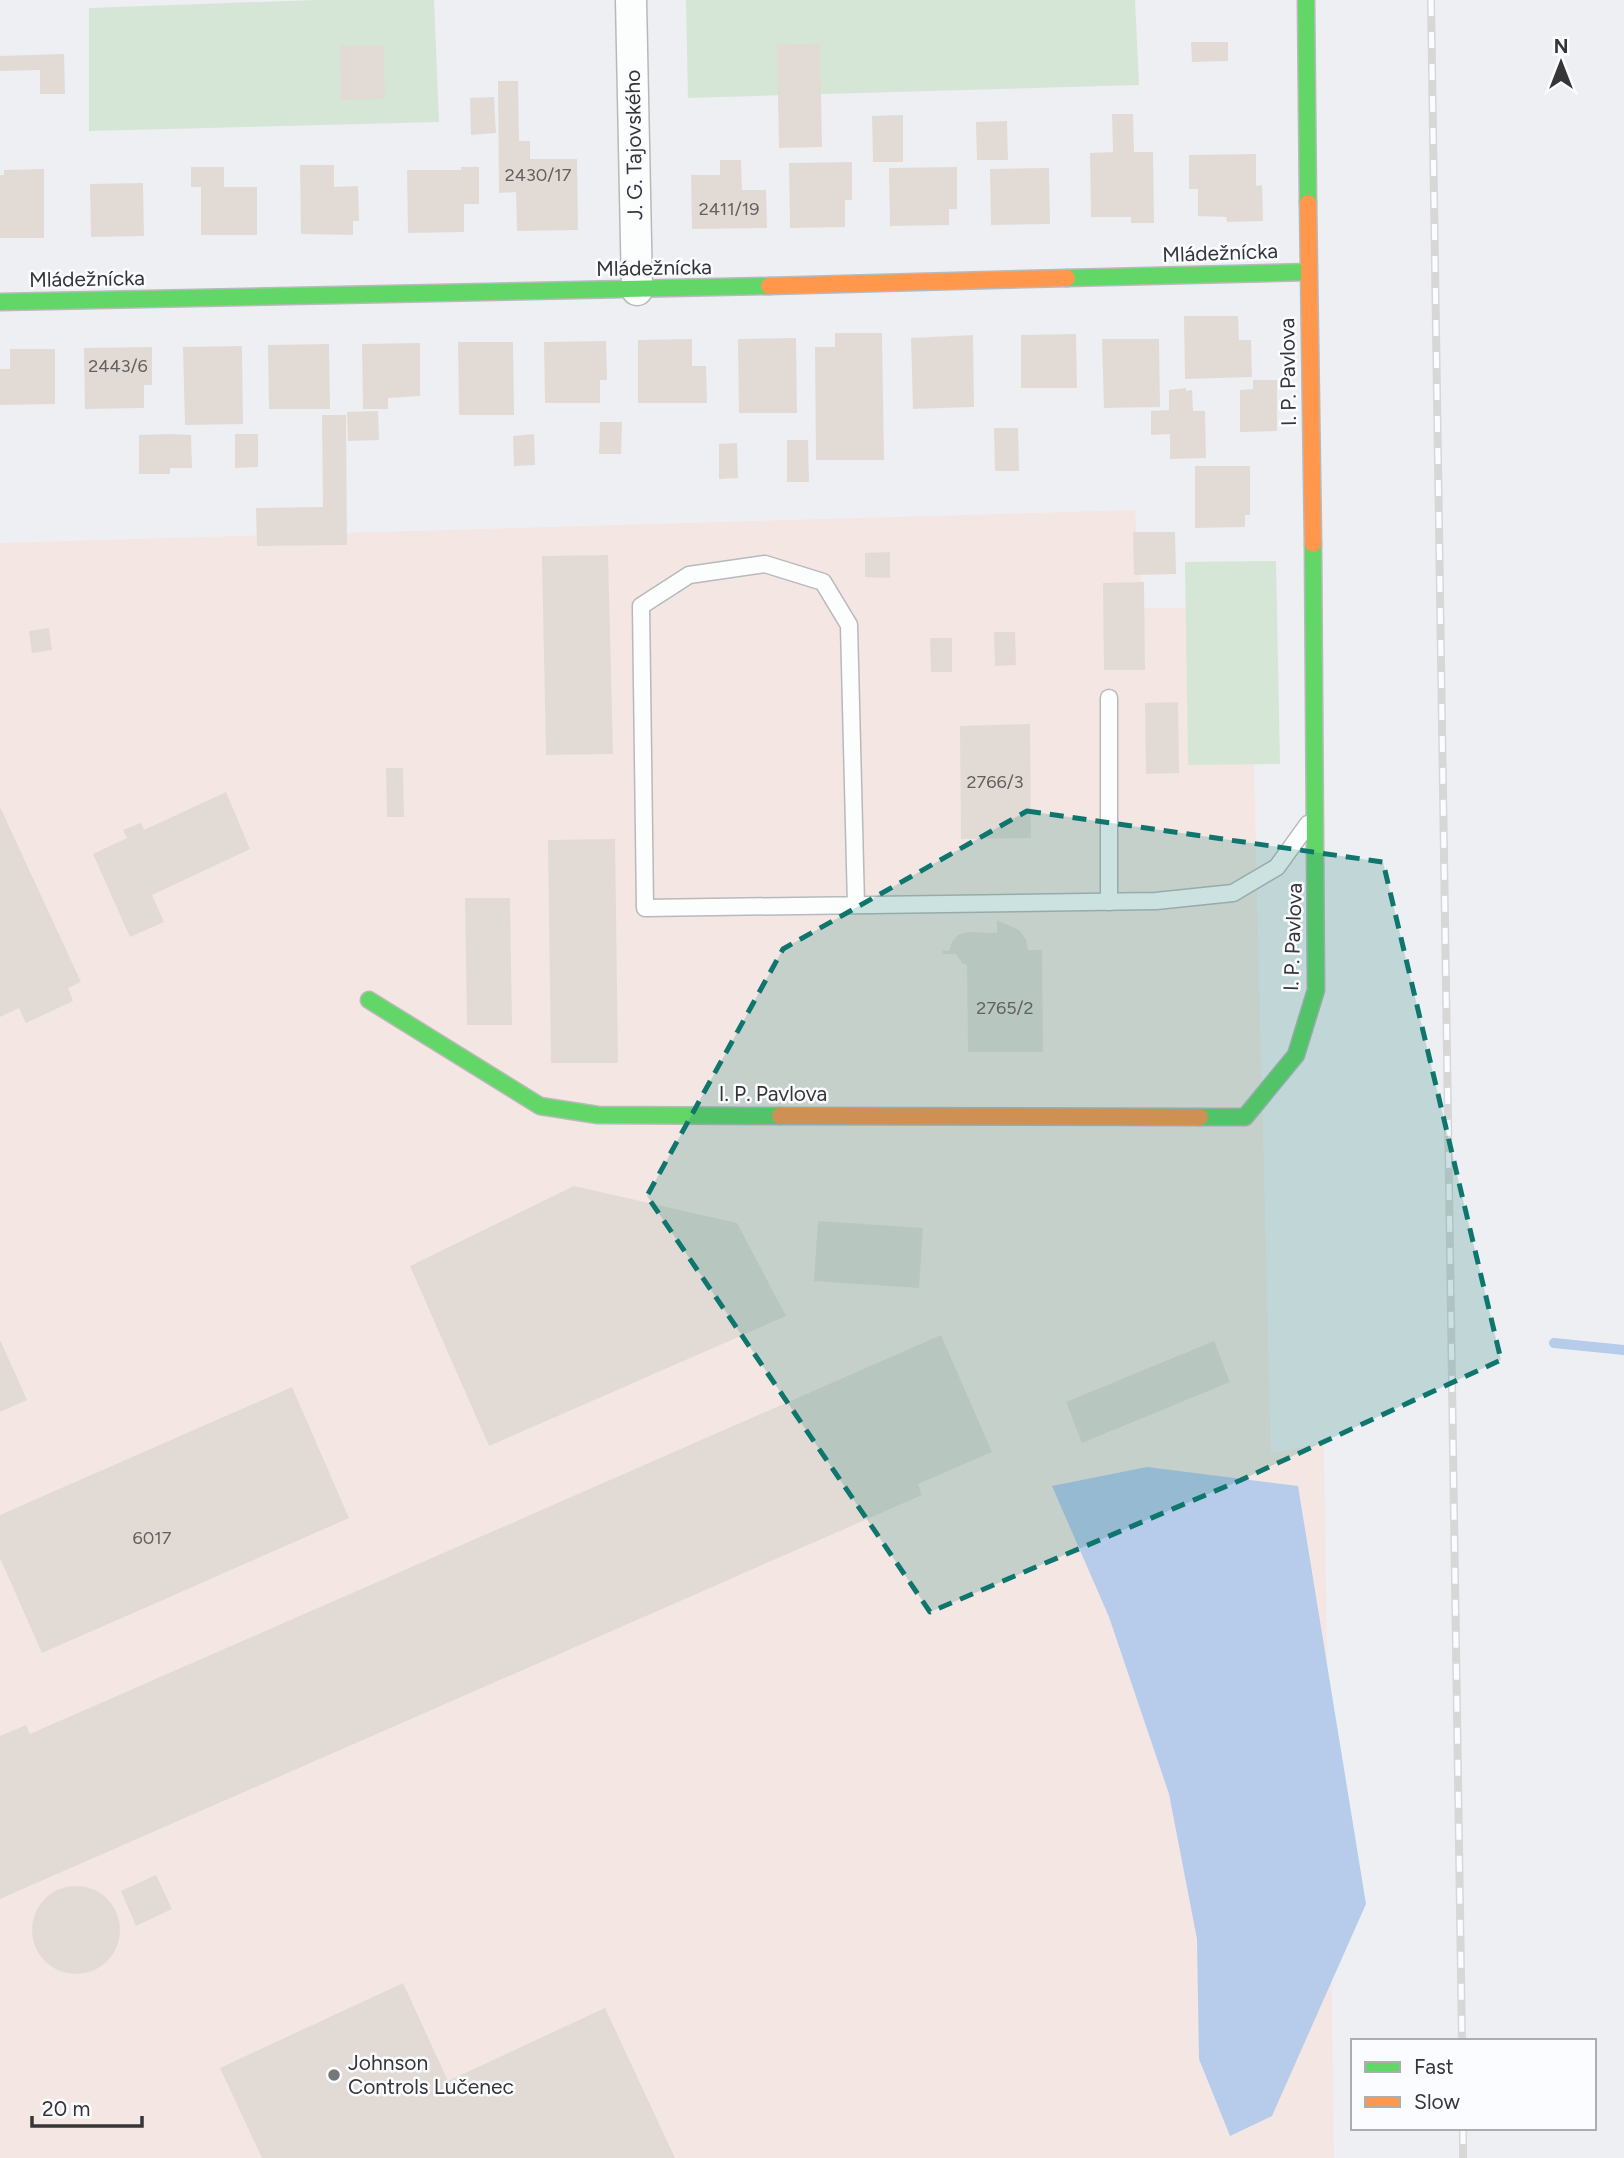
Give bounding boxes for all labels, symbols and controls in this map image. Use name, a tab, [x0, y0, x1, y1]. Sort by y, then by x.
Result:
north arrow	[1526, 28, 1596, 98]
text: N	[1554, 35, 1568, 58]
street label: J. G. Tajovského	[620, 70, 647, 220]
house number: 2430/17	[505, 164, 572, 186]
house number: 2411/19	[699, 198, 759, 220]
street label: Mládežnícka	[1162, 238, 1278, 267]
street label: Mládežnícka	[596, 254, 712, 281]
street label: Mládežnícka	[29, 265, 145, 292]
street label: I. P. Pavlova	[1274, 318, 1301, 426]
house number: 2443/6	[88, 355, 148, 377]
house number: 2766/3	[967, 771, 1023, 793]
street label: I. P. Pavlova	[1278, 882, 1307, 992]
house number: 2765/2	[976, 997, 1034, 1019]
street label: I. P. Pavlova	[719, 1081, 827, 1106]
house number: 6017	[133, 1527, 172, 1549]
legend	[1351, 2039, 1596, 2130]
place label: Johnson Controls Lučenec	[348, 2050, 514, 2099]
text: Fast	[1414, 2054, 1454, 2079]
marker: Johnson Controls Lučenec	[326, 2067, 342, 2083]
scale bar	[32, 2084, 142, 2128]
text: Slow	[1414, 2089, 1460, 2114]
text: 20 m	[42, 2096, 90, 2121]

